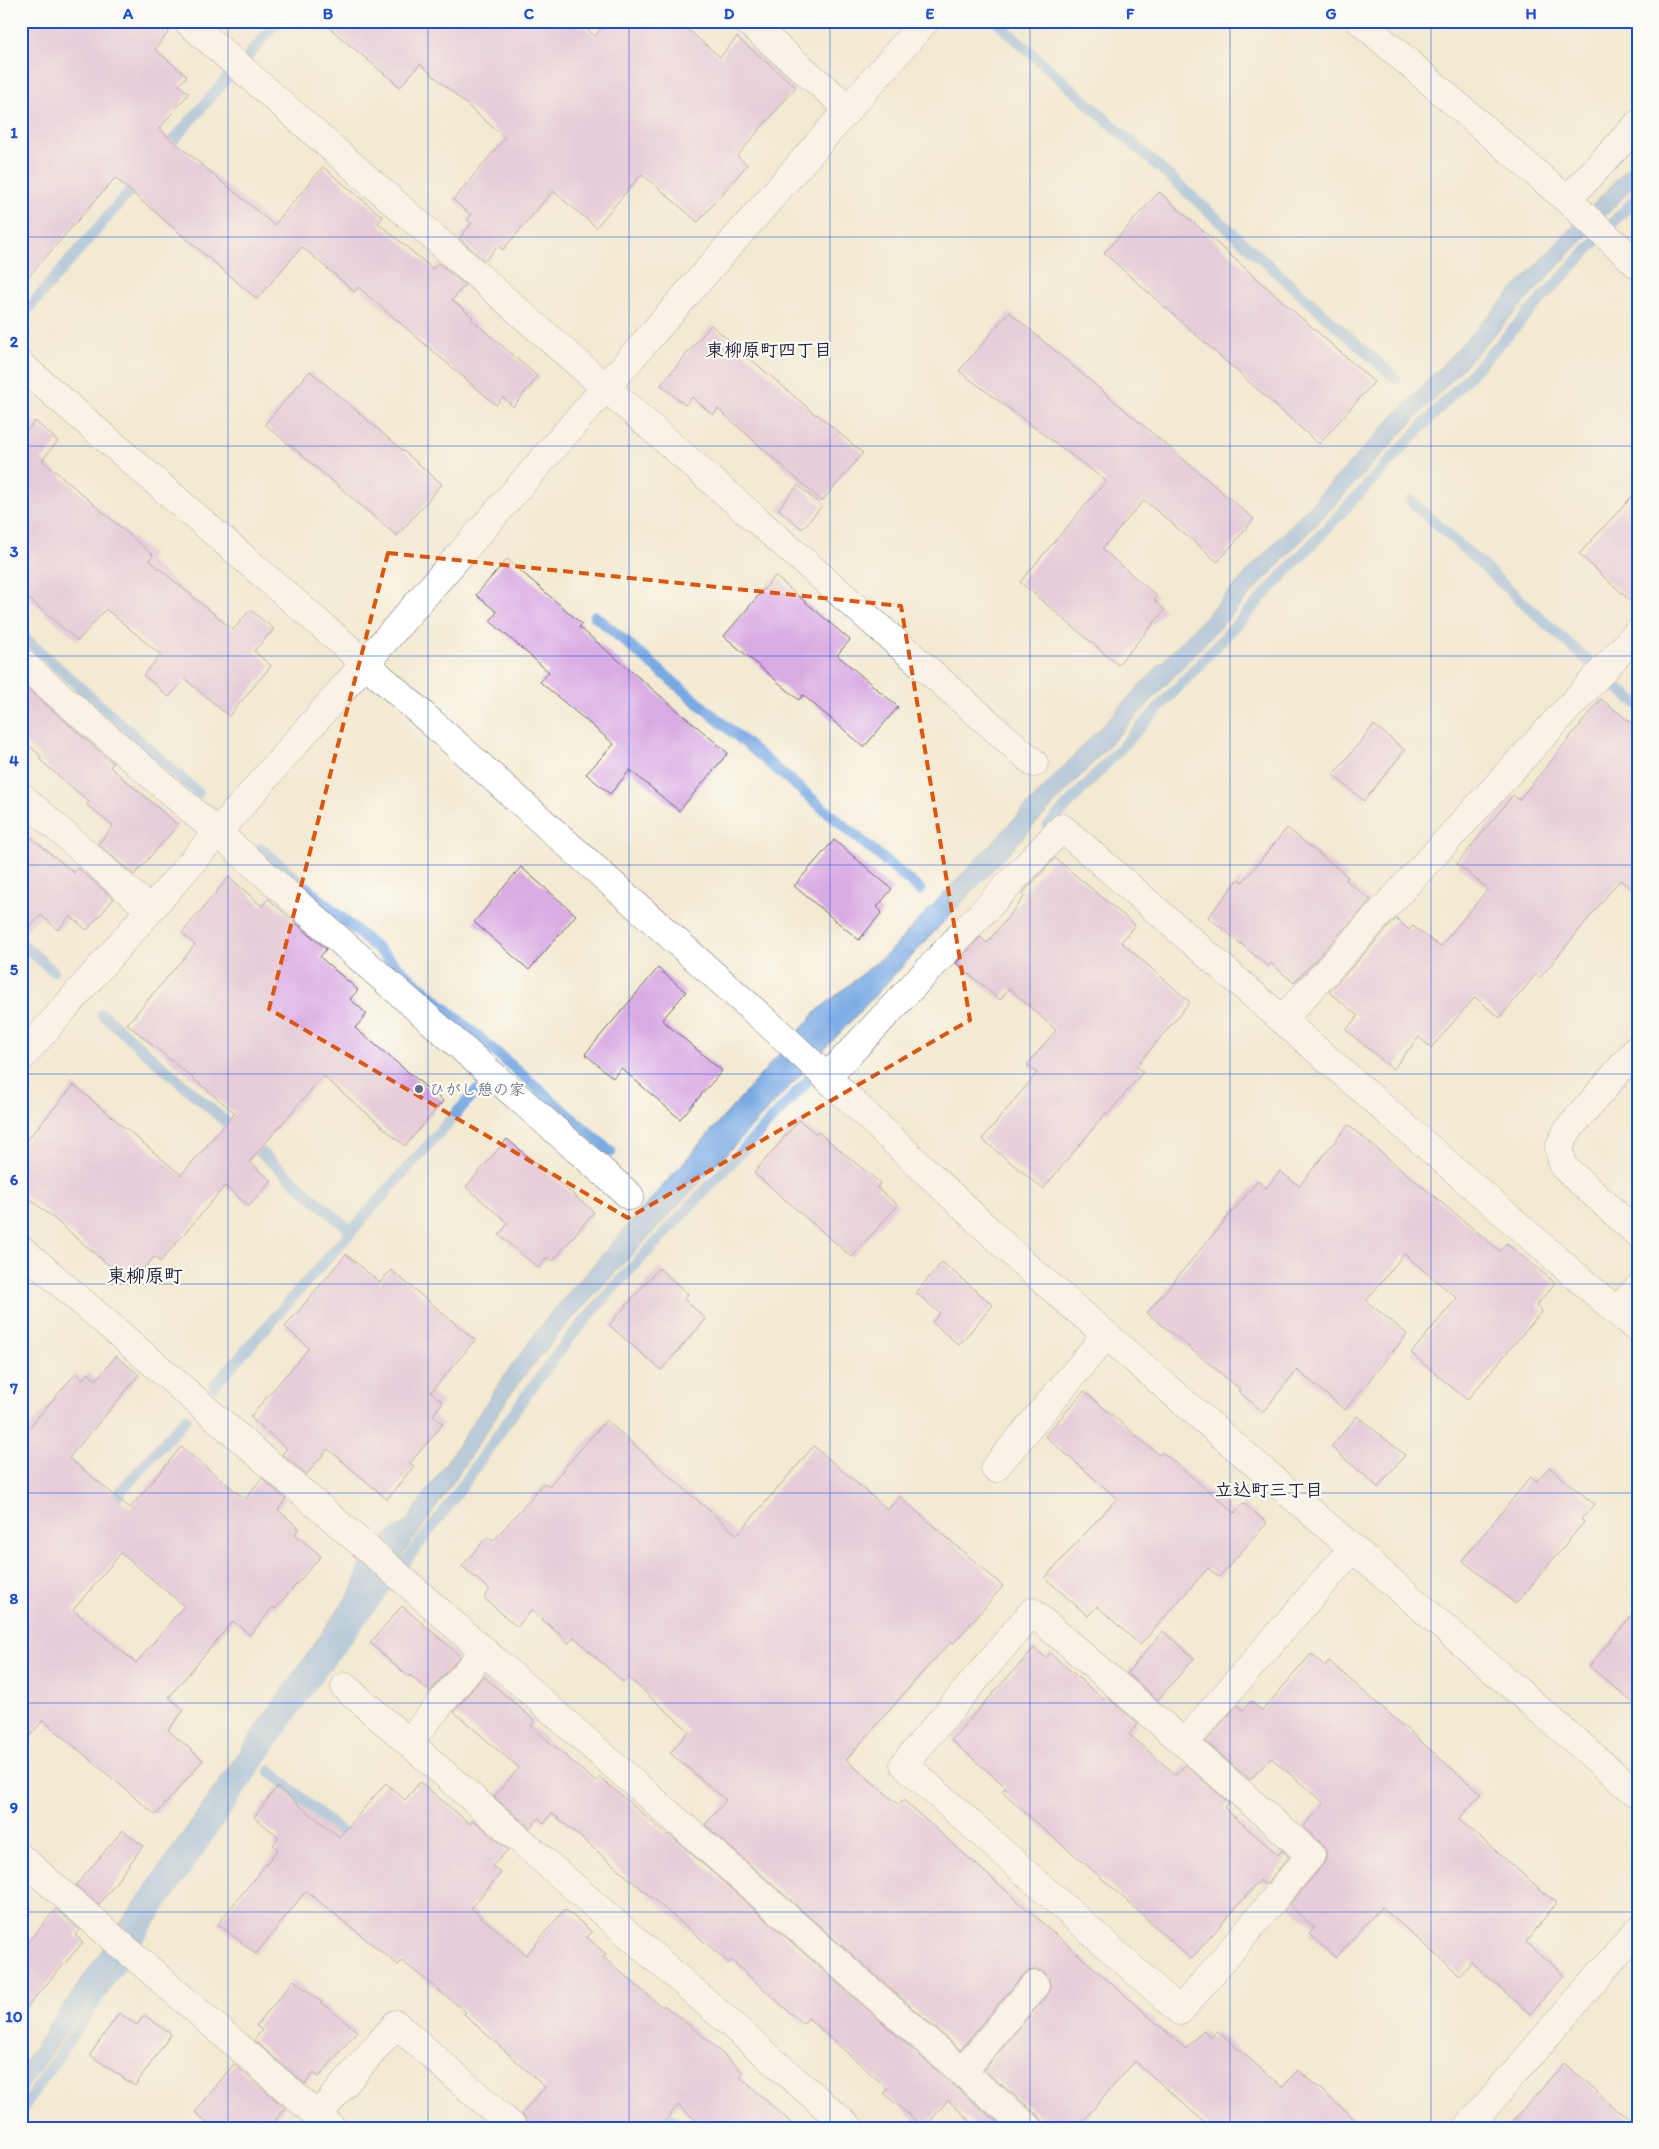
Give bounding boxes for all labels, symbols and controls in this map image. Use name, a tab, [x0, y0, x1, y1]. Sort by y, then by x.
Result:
text: A	[122, 4, 134, 23]
text: B	[323, 4, 334, 23]
text: C	[524, 4, 535, 23]
text: D	[724, 4, 735, 23]
text: E	[926, 4, 935, 23]
text: F	[1126, 4, 1135, 23]
text: G	[1325, 4, 1337, 23]
text: H	[1525, 4, 1537, 23]
text: 1	[10, 123, 18, 142]
text: 2	[10, 332, 19, 351]
district label: 東柳原町四丁目	[706, 339, 832, 361]
text: 3	[10, 542, 19, 561]
text: 4	[9, 751, 19, 770]
text: 5	[10, 960, 19, 979]
place label: ひがし憩の家	[429, 1080, 525, 1099]
marker: ひがし憩の家	[413, 1083, 425, 1095]
text: 6	[10, 1170, 19, 1189]
district label: 東柳原町	[107, 1264, 183, 1287]
text: 7	[9, 1379, 18, 1398]
district label: 立込町三丁目	[1215, 1479, 1323, 1501]
text: 8	[10, 1589, 19, 1608]
text: 9	[10, 1798, 18, 1817]
text: 10	[5, 2007, 23, 2026]

